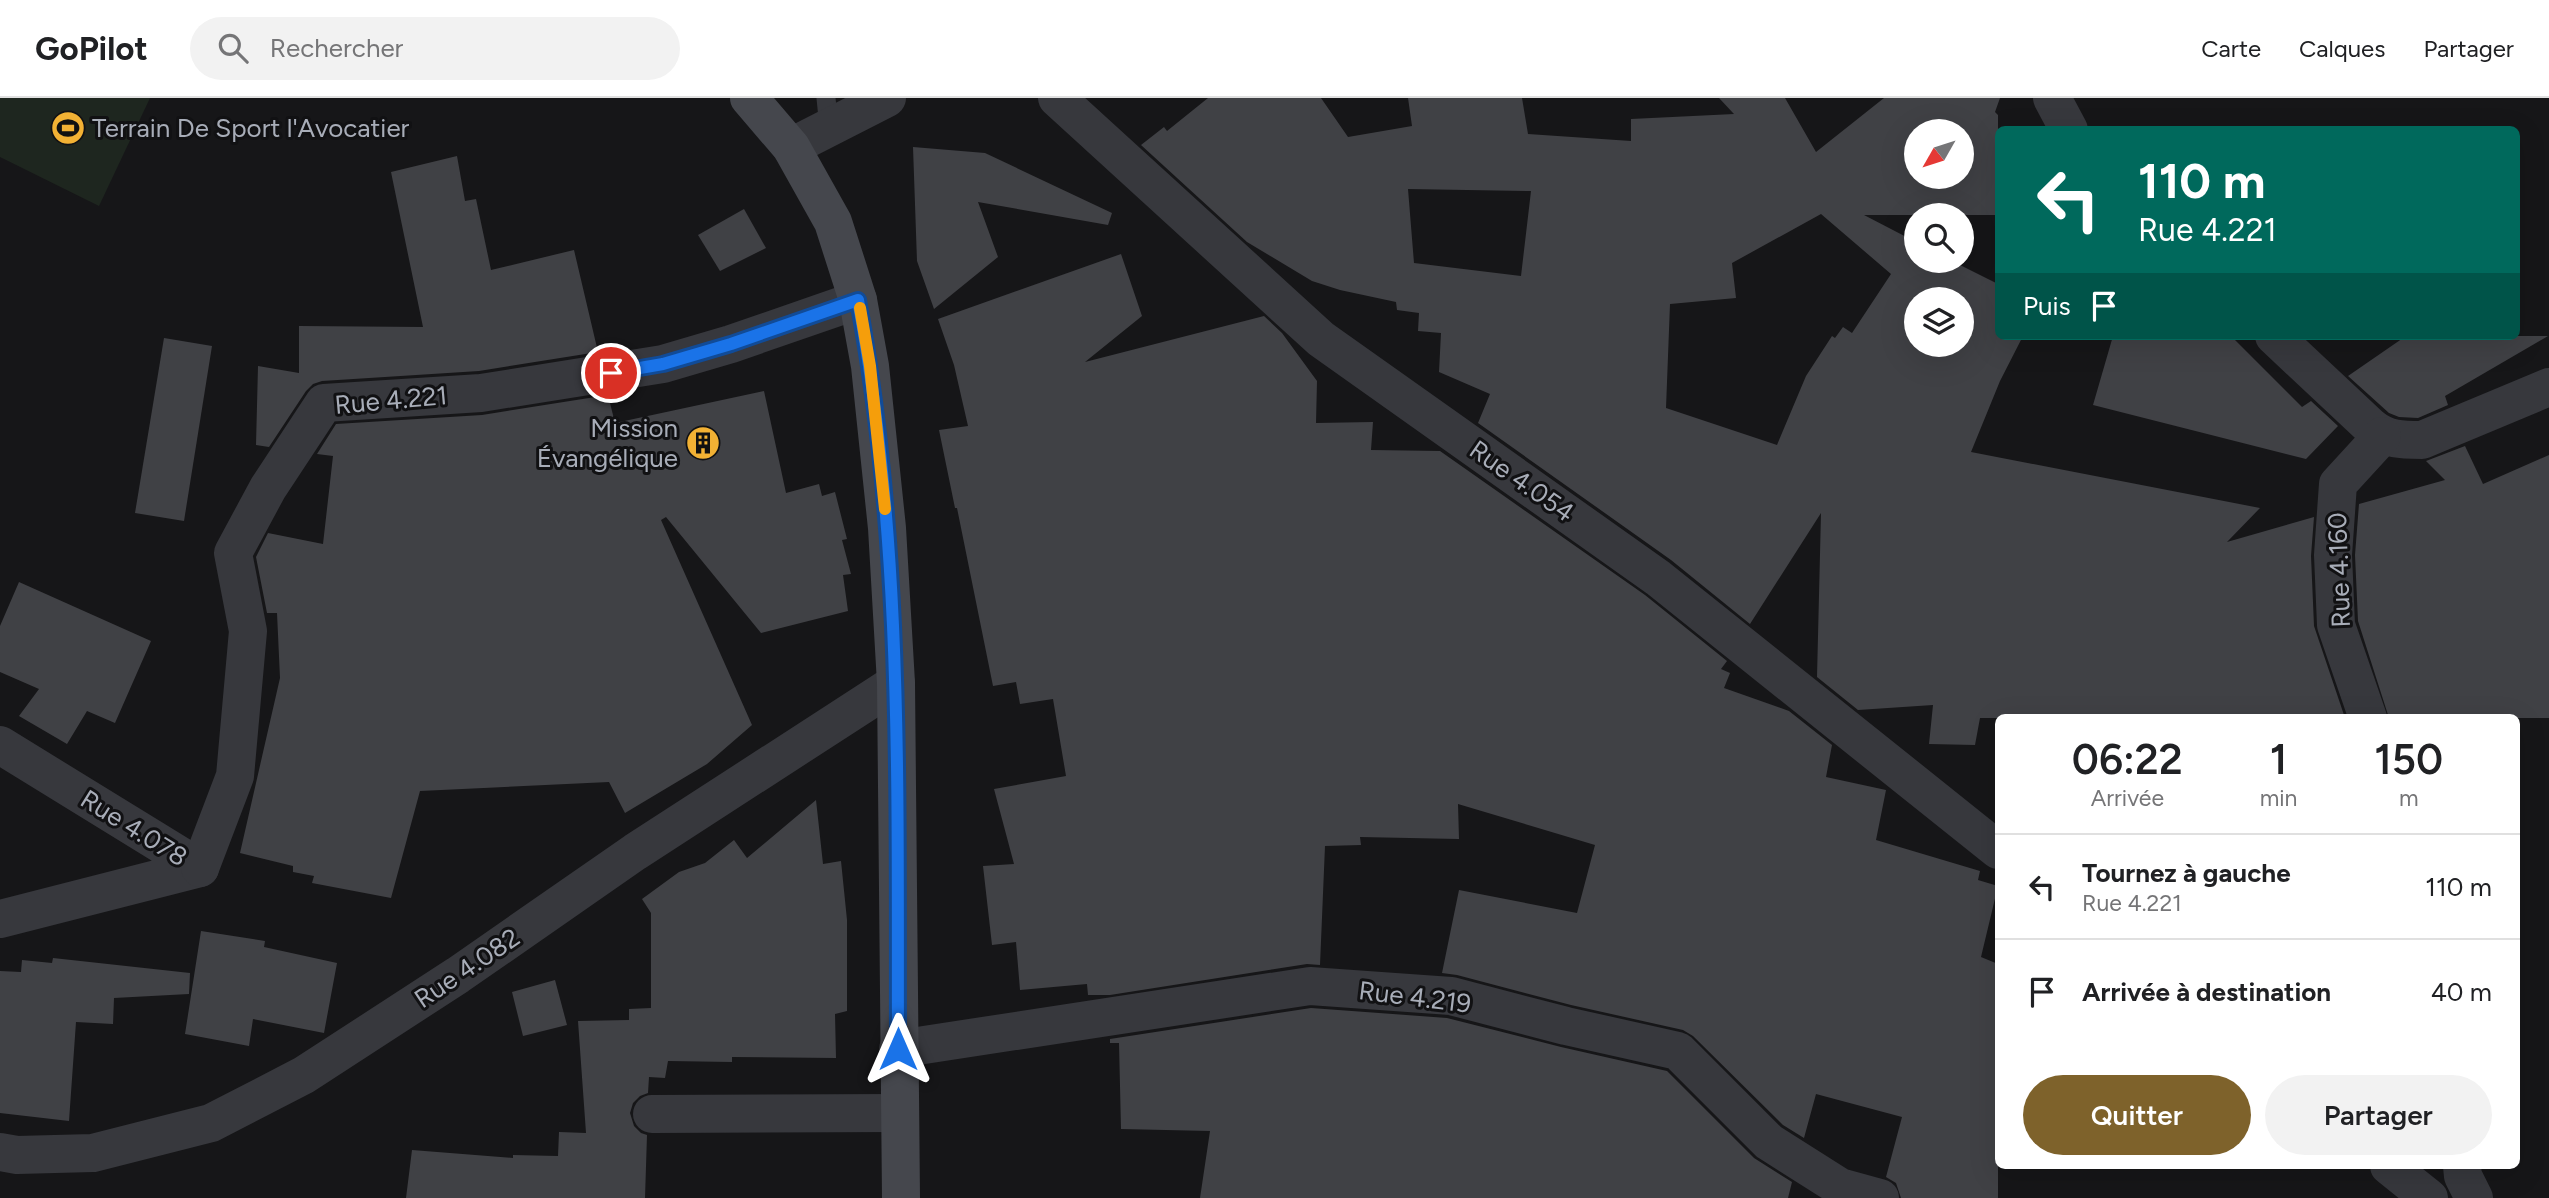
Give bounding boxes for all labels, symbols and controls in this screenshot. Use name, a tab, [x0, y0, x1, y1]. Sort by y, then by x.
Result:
search box	[190, 17, 680, 80]
text: GoPilot	[35, 29, 148, 68]
icon: search	[214, 29, 252, 67]
text: Rechercher	[270, 32, 403, 64]
text: Carte	[2201, 34, 2261, 63]
text: Calques	[2299, 34, 2385, 63]
text: Partager	[2423, 34, 2514, 63]
sports icon: Terrain De Sport l'Avocatier	[49, 109, 87, 147]
place label: Terrain De Sport l'Avocatier	[92, 112, 410, 144]
north arrow	[1904, 119, 1974, 189]
map controls	[1904, 119, 1974, 357]
text: 110 m	[2138, 151, 2266, 210]
icon: left	[2023, 154, 2114, 245]
button: search	[1904, 203, 1974, 273]
text: Rue 4.221	[2138, 211, 2277, 249]
button: layers	[1904, 287, 1974, 357]
icon: arrive	[2085, 287, 2123, 325]
text: Puis	[2023, 290, 2071, 322]
pin	[581, 343, 641, 403]
icon: arrive	[592, 354, 630, 392]
street label: Rue 4.221	[333, 379, 449, 421]
place label: Mission Évangélique	[537, 412, 678, 474]
building icon: Mission Évangélique	[684, 424, 722, 462]
street label: Rue 4.054	[1463, 433, 1581, 529]
street label: Rue 4.160	[2321, 512, 2357, 628]
text: 06:22	[2072, 734, 2183, 785]
text: 1	[2270, 734, 2287, 785]
text: 150	[2374, 734, 2443, 785]
street label: Rue 4.078	[75, 783, 193, 873]
text: Arrivée	[2091, 784, 2164, 812]
text: min	[2260, 784, 2297, 812]
text: m	[2399, 784, 2418, 812]
text: Tournez à gauche	[2082, 857, 2291, 889]
icon: left	[2023, 868, 2061, 906]
text: 110 m	[2425, 871, 2492, 903]
text: Rue 4.221	[2082, 889, 2182, 917]
street label: Rue 4.082	[408, 921, 526, 1015]
icon: arrive	[2023, 973, 2061, 1011]
street label: Rue 4.219	[1357, 974, 1473, 1020]
text: Arrivée à destination	[2082, 976, 2331, 1008]
text: 40 m	[2431, 976, 2492, 1008]
position arrow	[861, 1012, 935, 1086]
button: Quitter	[2023, 1075, 2251, 1155]
button: Partager	[2265, 1075, 2492, 1155]

